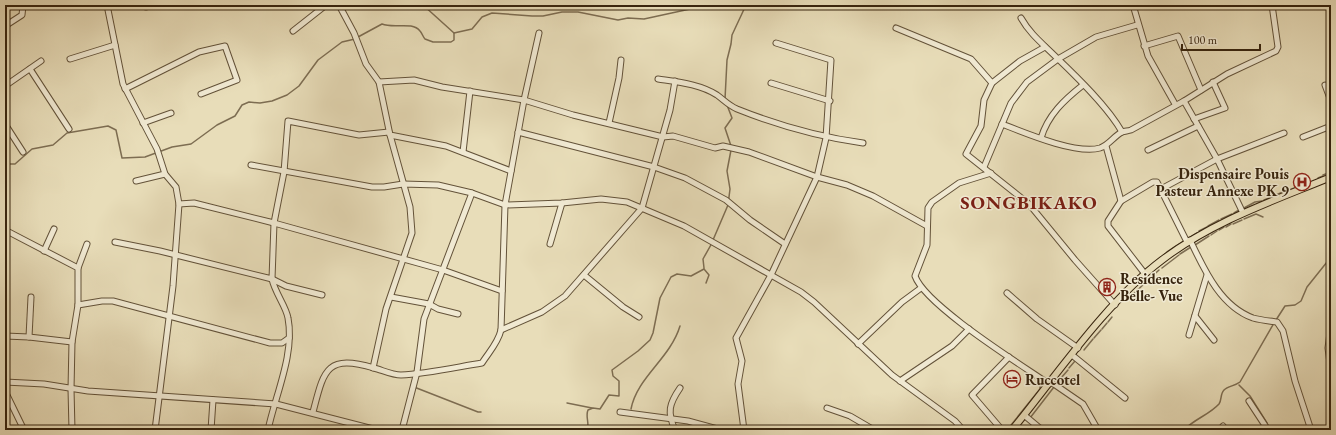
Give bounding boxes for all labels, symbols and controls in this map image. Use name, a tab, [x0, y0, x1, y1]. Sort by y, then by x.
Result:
scale bar	[1182, 26, 1260, 52]
text: 100 m	[1188, 32, 1218, 48]
place label: Dispensaire Pouis Pasteur Annexe PK 9	[1156, 164, 1289, 200]
hospital icon: Dispensaire Pouis Pasteur Annexe PK 9	[1292, 172, 1312, 192]
district label: SONGBIKAKO	[960, 190, 1098, 215]
place label: Residence Belle- Vue	[1120, 269, 1183, 305]
building icon: Residence Belle- Vue	[1097, 277, 1117, 297]
hotel icon: Ruccotel	[1002, 369, 1022, 389]
place label: Ruccotel	[1025, 370, 1081, 389]

